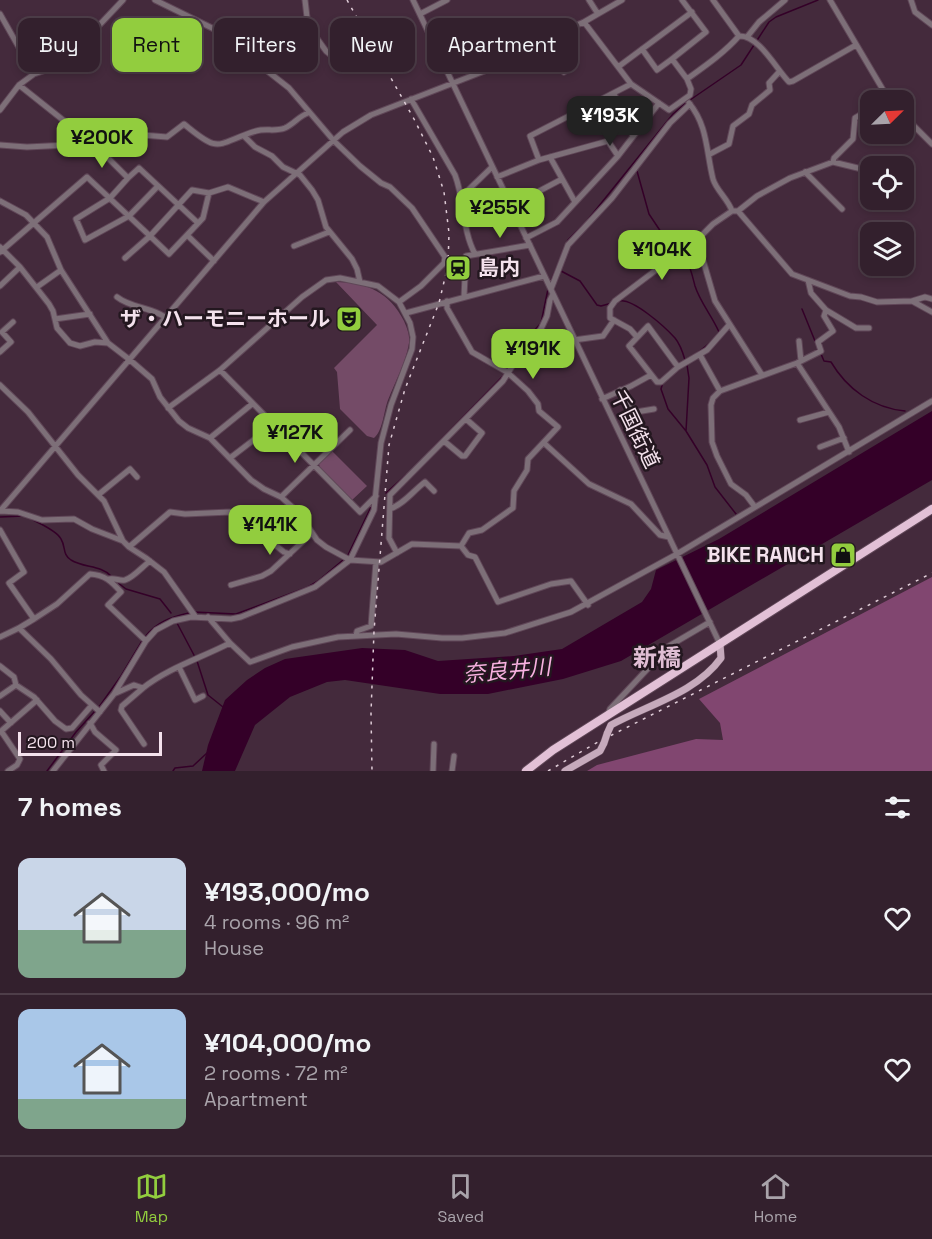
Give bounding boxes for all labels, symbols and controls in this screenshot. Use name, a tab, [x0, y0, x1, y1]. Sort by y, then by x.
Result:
chip: Buy	[18, 18, 100, 72]
chip: Rent	[112, 18, 202, 72]
chip: Filters	[214, 18, 318, 72]
chip: New	[330, 18, 415, 72]
chip: Apartment	[427, 18, 578, 72]
north arrow	[860, 90, 914, 144]
map controls	[860, 90, 914, 276]
pin: ¥193K	[568, 96, 652, 147]
text: ¥193K	[581, 102, 639, 128]
pin: ¥200K	[60, 118, 144, 169]
text: ¥200K	[71, 124, 133, 150]
button: locate	[860, 156, 914, 210]
pin: ¥255K	[458, 188, 542, 239]
text: ¥255K	[470, 194, 530, 220]
button: layers	[860, 222, 914, 276]
pin: ¥104K	[620, 230, 704, 281]
text: ¥104K	[632, 236, 692, 262]
station icon: 島内	[443, 253, 473, 283]
place label: 島内	[478, 254, 520, 281]
theatre icon: ザ・ハーモニーホール	[334, 304, 364, 334]
place label: ザ・ハーモニーホール	[120, 305, 330, 332]
pin: ¥191K	[491, 329, 575, 380]
text: ¥191K	[505, 335, 561, 361]
street label: 千国街道	[605, 385, 666, 472]
pin: ¥127K	[253, 413, 337, 464]
text: ¥127K	[267, 419, 323, 445]
pin: ¥141K	[228, 505, 312, 556]
text: ¥141K	[243, 511, 297, 537]
shop icon: BIKE RANCH	[828, 540, 858, 570]
place label: BIKE RANCH	[706, 541, 824, 568]
district label: 新橋	[633, 642, 681, 673]
water label: 奈良井川	[462, 652, 554, 688]
scale bar	[18, 729, 162, 756]
text: 200 m	[27, 732, 75, 753]
text: 7 homes	[18, 790, 122, 824]
icon: filters	[881, 791, 914, 824]
text: ¥193,000/mo	[204, 875, 370, 909]
icon: home	[66, 882, 138, 954]
icon: heart	[881, 902, 914, 935]
text: 4 rooms · 96 m²	[204, 909, 349, 935]
text: House	[204, 935, 264, 961]
text: ¥104,000/mo	[204, 1026, 371, 1060]
icon: home	[66, 1033, 138, 1105]
icon: heart	[881, 1053, 914, 1086]
text: 2 rooms · 72 m²	[204, 1060, 348, 1086]
text: Apartment	[204, 1086, 308, 1112]
tab: Map	[135, 1170, 168, 1227]
tab: Saved	[438, 1170, 484, 1227]
tab: Home	[754, 1170, 797, 1227]

